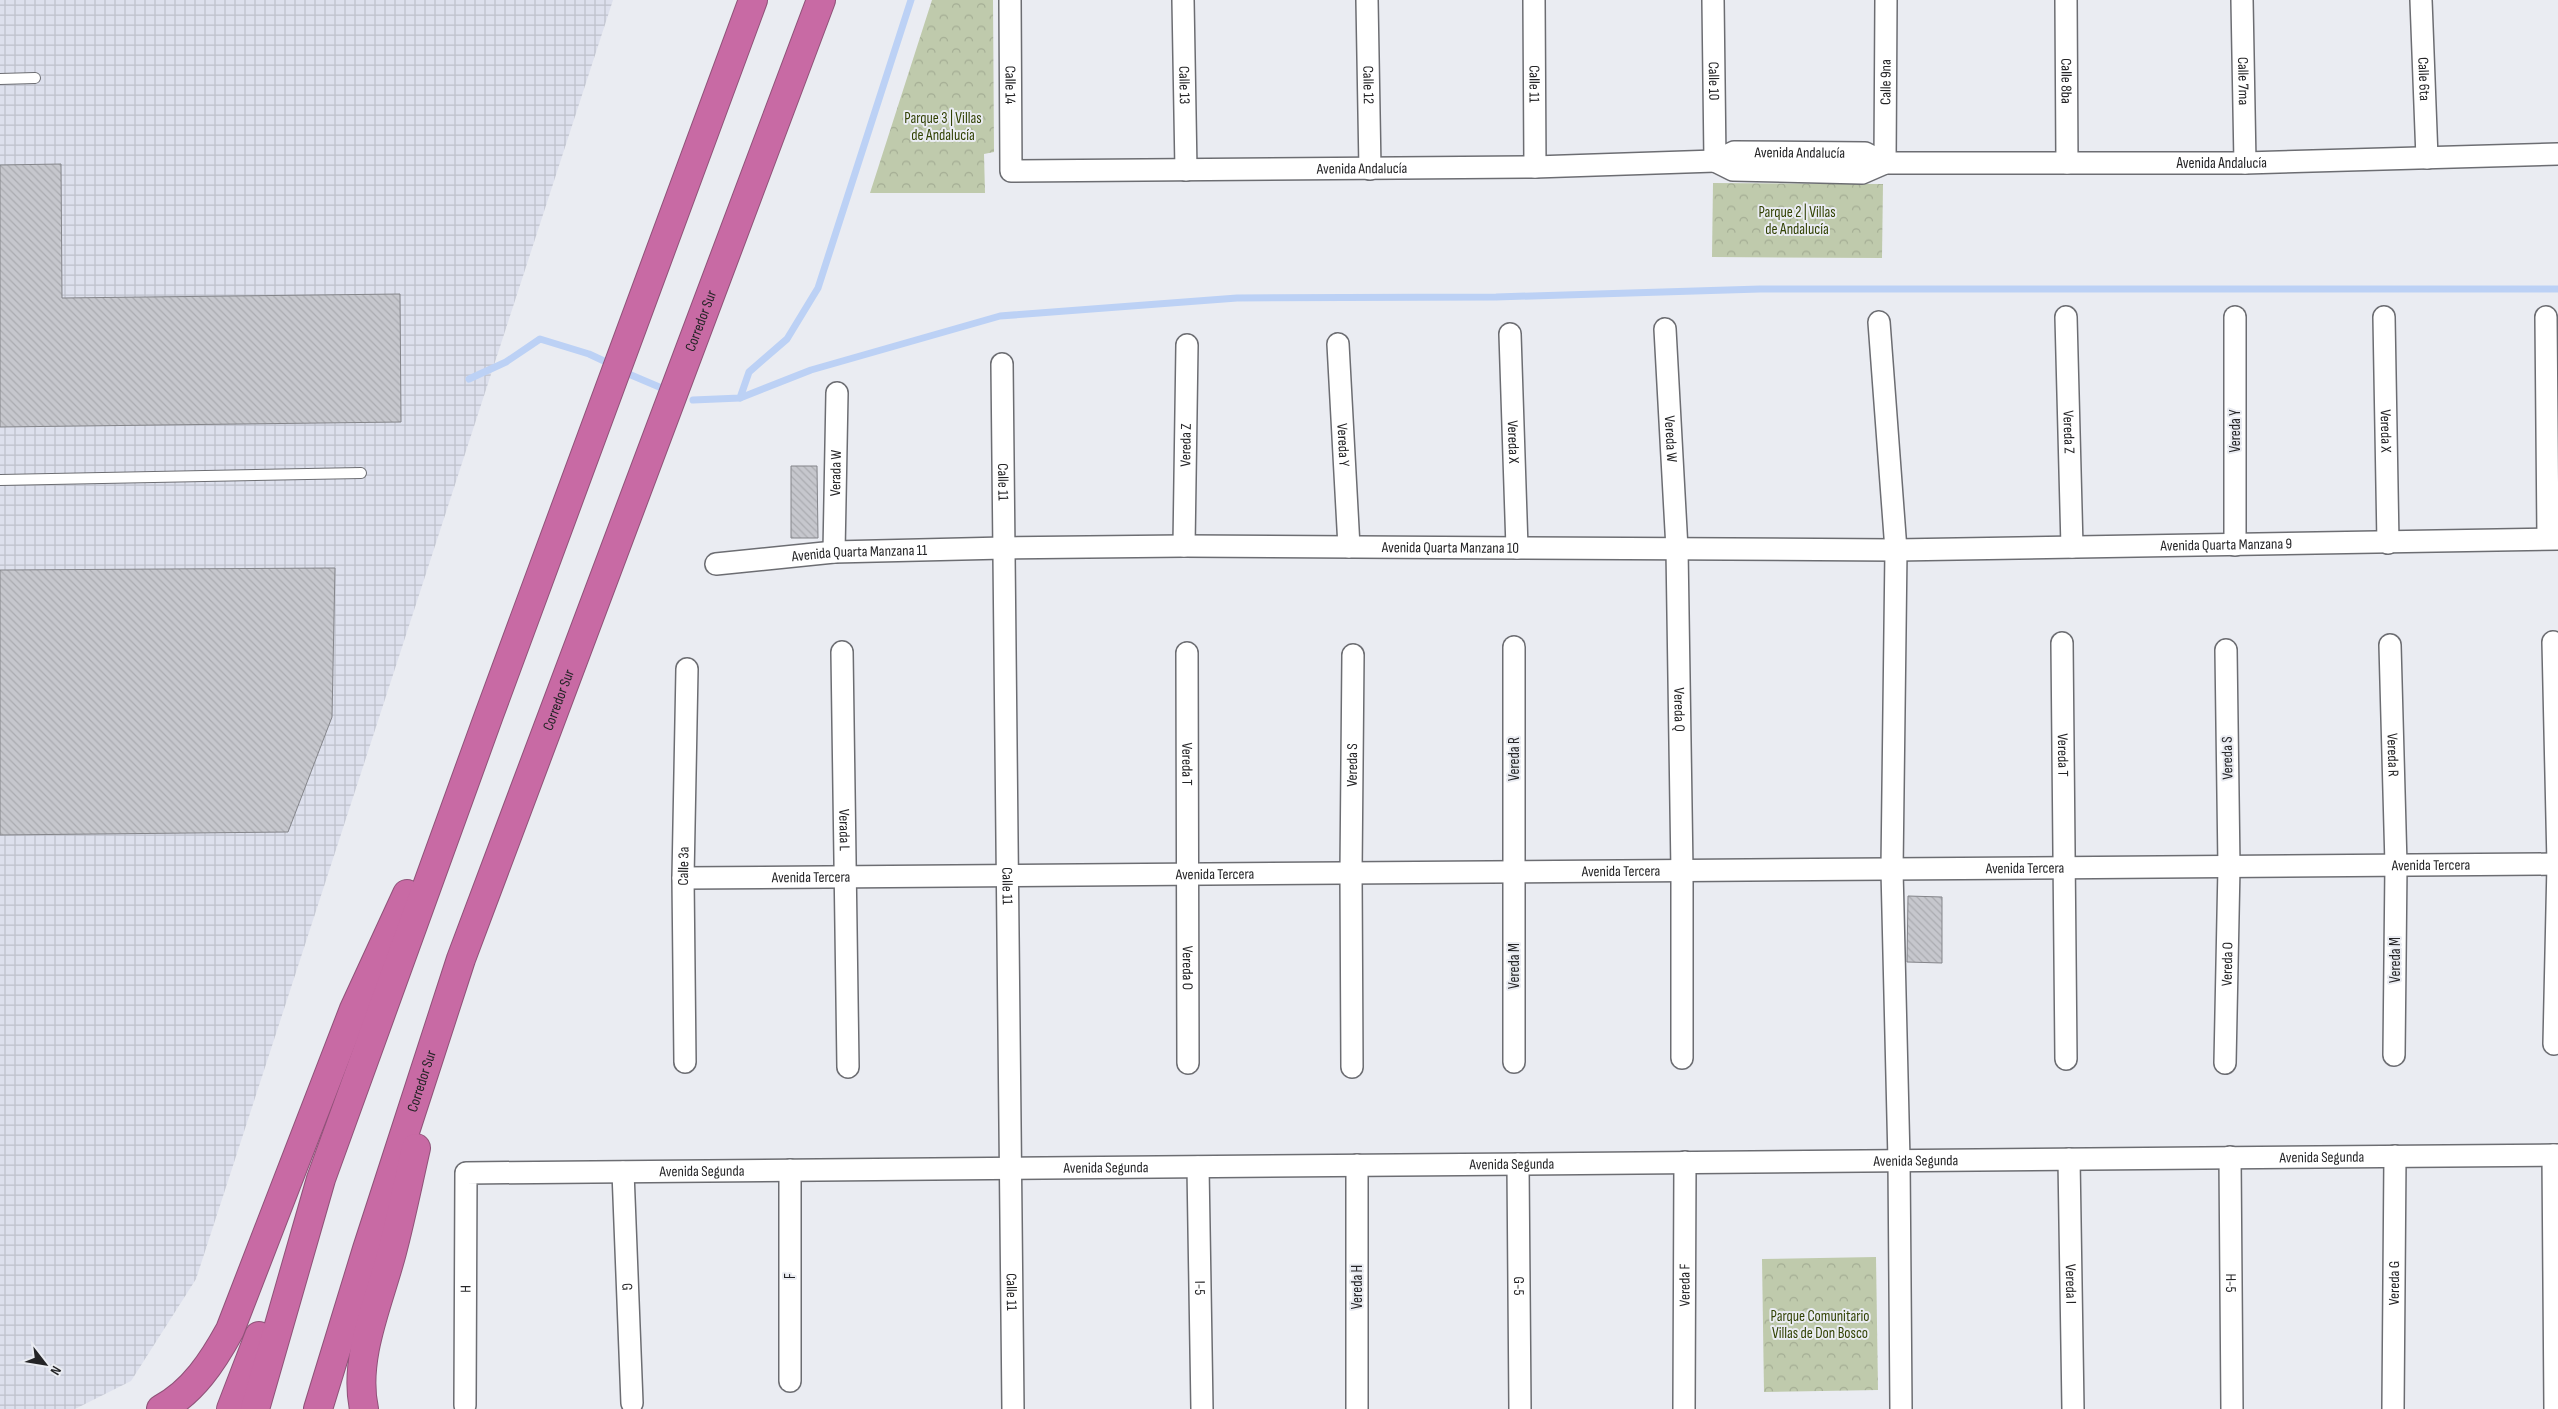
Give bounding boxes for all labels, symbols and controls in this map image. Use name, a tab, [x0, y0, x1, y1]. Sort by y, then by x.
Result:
street label: Calle 7ma	[2233, 57, 2253, 106]
street label: Calle 6ta	[2413, 57, 2434, 101]
street label: Calle 8ba	[2056, 58, 2076, 104]
street label: Calle 9na	[1876, 59, 1896, 105]
street label: Calle 10	[1704, 61, 1723, 101]
street label: Calle 11	[1524, 65, 1544, 103]
street label: Calle 14	[1000, 66, 1020, 104]
street label: Calle 13	[1174, 66, 1194, 104]
street label: Calle 12	[1358, 66, 1378, 104]
park label: Parque 3 | Villas de Andalucía	[904, 109, 982, 145]
street label: Avenida Andalucía	[1754, 143, 1845, 163]
street label: Avenida Andalucía	[2176, 153, 2267, 173]
street label: Avenida Andalucía	[1316, 159, 1408, 179]
park label: Parque 2 | Villas de Andalucía	[1758, 203, 1836, 239]
street label: Corredor Sur	[681, 287, 721, 354]
street label: Vereda Y	[2226, 409, 2245, 453]
street label: Vereda X	[2376, 409, 2395, 453]
street label: Vereda Z	[2058, 410, 2079, 454]
street label: Vereda W	[1660, 415, 1681, 463]
street label: Vereda X	[1503, 420, 1523, 465]
street label: Vereda Z	[1176, 423, 1196, 467]
street label: Vereda Y	[1332, 423, 1354, 468]
street label: Verada W	[826, 449, 846, 496]
street label: Calle 11	[993, 463, 1012, 502]
street label: Avenida Quarta Manzana 9	[2159, 534, 2292, 556]
street label: Avenida Quarta Manzana 10	[1381, 538, 1519, 558]
street label: Avenida Quarta Manzana 11	[790, 541, 928, 566]
street label: Corredor Sur	[539, 666, 579, 733]
street label: Vereda Q	[1669, 687, 1689, 732]
street label: Vereda T	[2053, 733, 2072, 777]
street label: Vereda R	[2382, 733, 2403, 777]
street label: Vereda S	[2218, 736, 2237, 780]
street label: Vereda R	[1505, 737, 1524, 781]
street label: Vereda T	[1177, 742, 1196, 786]
street label: Vereda S	[1343, 743, 1362, 787]
street label: Verada L	[834, 809, 854, 852]
street label: Calle 3a	[674, 846, 694, 886]
street label: Avenida Tercera	[2391, 856, 2471, 875]
street label: Avenida Tercera	[1985, 859, 2065, 878]
street label: Avenida Tercera	[1581, 862, 1661, 881]
street label: Avenida Tercera	[1175, 865, 1255, 884]
street label: Calle 11	[997, 867, 1017, 905]
street label: Avenida Tercera	[771, 868, 851, 887]
street label: Vereda M	[2386, 937, 2405, 983]
street label: Vereda O	[2218, 942, 2237, 986]
street label: Vereda M	[1505, 943, 1524, 989]
street label: Vereda O	[1178, 946, 1197, 990]
street label: Corredor Sur	[403, 1047, 441, 1114]
street label: Avenida Segunda	[2278, 1148, 2365, 1167]
street label: Avenida Segunda	[1872, 1151, 1959, 1171]
street label: Avenida Segunda	[1468, 1155, 1555, 1174]
street label: Avenida Segunda	[1062, 1158, 1149, 1178]
street label: Avenida Segunda	[658, 1162, 745, 1181]
street label: Vereda G	[2385, 1261, 2404, 1305]
street label: Vereda F	[1675, 1263, 1695, 1306]
street label: Vereda I	[2061, 1264, 2080, 1304]
street label: Vereda H	[1348, 1265, 1367, 1309]
street label: F	[781, 1273, 800, 1279]
street label: Calle 11	[1002, 1273, 1021, 1311]
street label: H-5	[2221, 1273, 2240, 1293]
street label: G-5	[1509, 1276, 1528, 1296]
street label: I-5	[1190, 1281, 1209, 1295]
street label: G	[617, 1283, 637, 1291]
street label: H	[456, 1285, 476, 1293]
park label: Parque Comunitario Villas de Don Bosco	[1771, 1307, 1869, 1343]
north arrow	[20, 1339, 70, 1389]
text: N	[47, 1363, 65, 1378]

